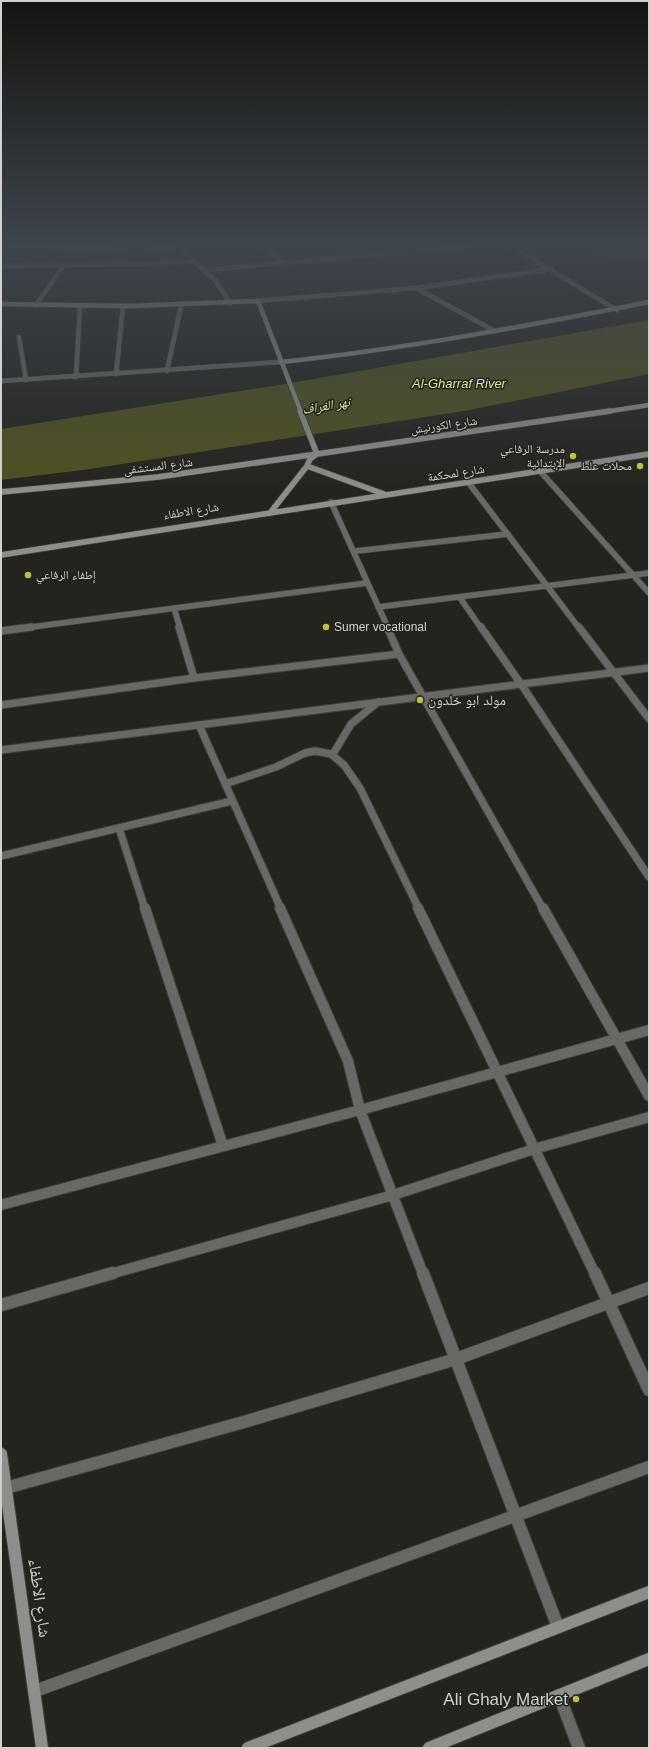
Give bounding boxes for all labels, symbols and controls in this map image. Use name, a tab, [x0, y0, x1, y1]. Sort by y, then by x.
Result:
water label: Al-Gharraf River	[411, 376, 507, 391]
water label: نهر الغراف	[301, 394, 353, 417]
street label: شارع الكورنيش	[410, 413, 478, 438]
place label: مدرسة الرفاعي الإبتدائية	[500, 442, 565, 470]
marker: مدرسة الرفاعي الإبتدائية	[568, 451, 578, 461]
street label: شارع المستشفى	[123, 455, 194, 478]
place label: محلات علط	[580, 459, 632, 473]
marker: محلات علط	[635, 461, 645, 471]
street label: شارع لمحكمة	[426, 462, 486, 485]
street label: شارع الاطفاء	[162, 500, 220, 523]
place label: إطفاء الرفاعي	[36, 568, 96, 585]
marker: إطفاء الرفاعي	[23, 570, 33, 580]
place label: Sumer vocational	[334, 620, 427, 634]
marker: Sumer vocational	[321, 622, 331, 632]
place label: مولد ابو خلدون	[428, 692, 506, 709]
marker: مولد ابو خلدون	[415, 695, 425, 705]
street label: شارع الاطفاء	[23, 1557, 54, 1639]
place label: Ali Ghaly Market	[443, 1690, 568, 1709]
marker: Ali Ghaly Market	[571, 1694, 581, 1704]

